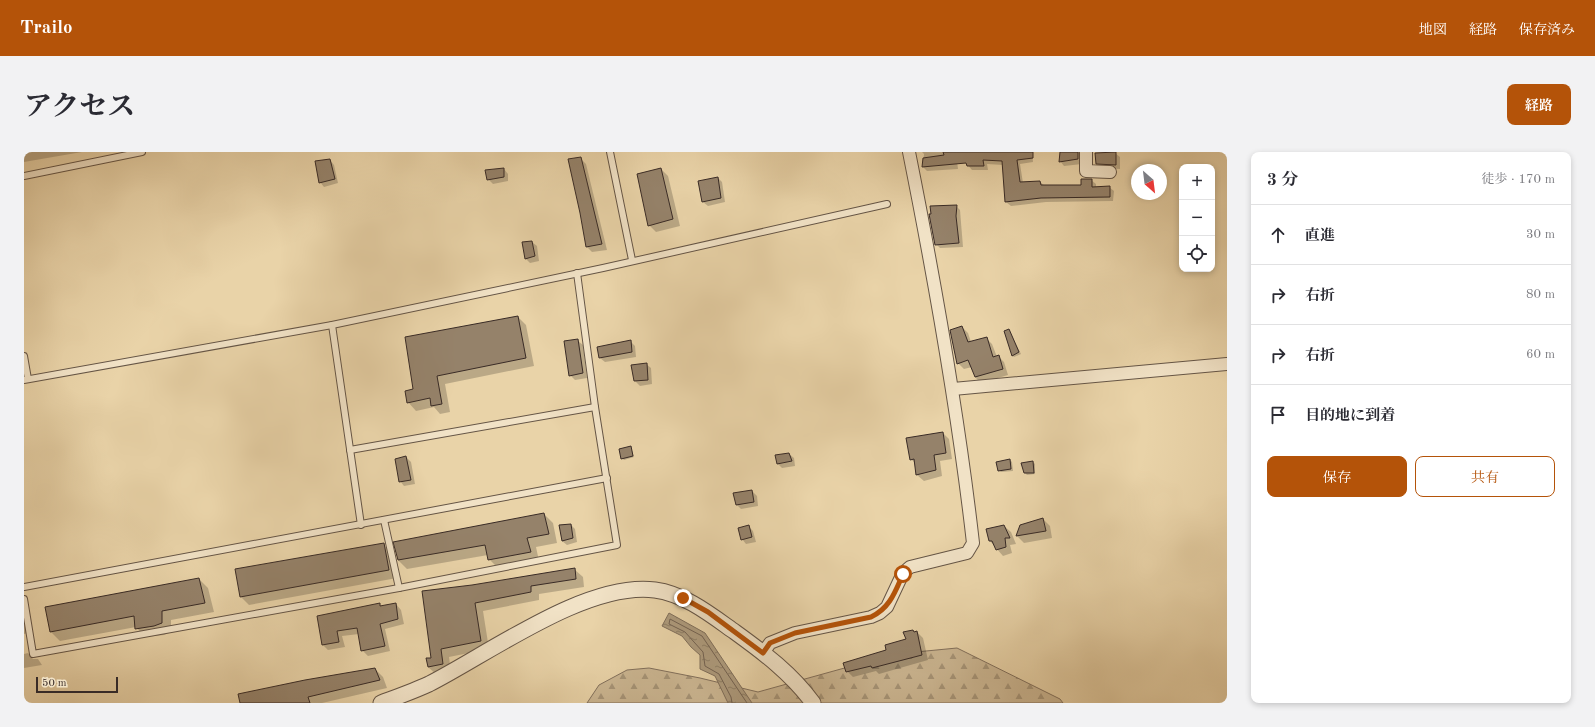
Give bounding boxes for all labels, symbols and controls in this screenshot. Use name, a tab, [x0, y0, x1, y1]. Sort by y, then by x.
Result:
text: Trailo	[20, 19, 73, 38]
text: 地図	[1419, 23, 1447, 37]
text: 経路	[1469, 23, 1497, 37]
text: 保存済み	[1519, 23, 1575, 37]
button: 経路	[1507, 84, 1571, 125]
text: アクセス	[24, 94, 135, 122]
north arrow	[1131, 164, 1167, 200]
map controls	[1179, 164, 1215, 272]
button: +	[1179, 164, 1215, 200]
text: 3 分	[1267, 172, 1299, 189]
text: 徒歩 · 170 m	[1481, 173, 1555, 186]
button: −	[1179, 200, 1215, 236]
icon: ahead	[1267, 224, 1289, 246]
text: 30 m	[1526, 228, 1555, 241]
text: 直進	[1305, 229, 1335, 244]
button: locate	[1179, 236, 1215, 272]
icon: right	[1267, 284, 1289, 306]
text: 80 m	[1526, 288, 1555, 301]
text: 右折	[1305, 289, 1335, 304]
icon: right	[1267, 344, 1289, 366]
text: 60 m	[1526, 348, 1555, 361]
text: 右折	[1305, 349, 1335, 364]
icon: arrive	[1267, 404, 1289, 426]
text: 目的地に到着	[1305, 409, 1395, 424]
button: 保存	[1267, 456, 1407, 497]
button: 共有	[1415, 456, 1555, 497]
route start	[894, 565, 912, 583]
route end	[674, 589, 692, 607]
scale bar	[36, 675, 118, 694]
text: 50 m	[42, 678, 67, 689]

